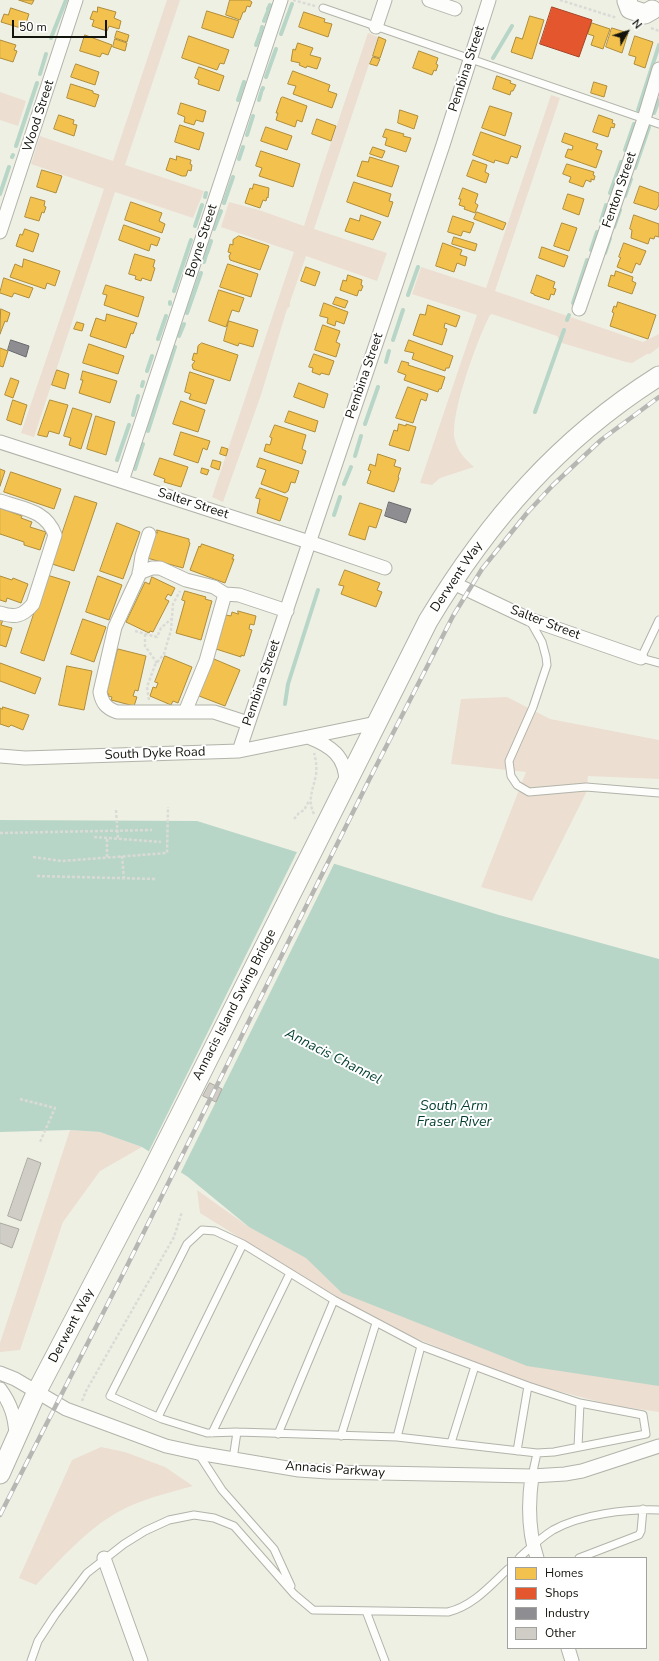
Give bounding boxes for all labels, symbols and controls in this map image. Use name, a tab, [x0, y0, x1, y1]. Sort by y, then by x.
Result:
scale bar	[14, 12, 109, 38]
north arrow	[607, 12, 647, 52]
text: N	[628, 16, 645, 32]
text: 50 m	[19, 19, 47, 35]
street label: Pembina Street	[446, 24, 488, 114]
street label: Wood Street	[20, 78, 58, 154]
street label: Fenton Street	[600, 150, 640, 230]
street label: Boyne Street	[183, 203, 221, 279]
street label: Pembina Street	[343, 331, 387, 421]
street label: Salter Street	[156, 485, 230, 523]
street label: Derwent Way	[428, 539, 486, 615]
street label: Salter Street	[508, 603, 582, 643]
street label: Pembina Street	[240, 638, 284, 728]
street label: South Dyke Road	[104, 744, 206, 764]
street label: Annacis Island Swing Bridge	[190, 927, 280, 1083]
water label: Annacis Channel	[282, 1025, 384, 1089]
water label: South Arm Fraser River	[417, 1099, 491, 1132]
street label: Derwent Way	[46, 1286, 98, 1366]
street label: Annacis Parkway	[285, 1459, 385, 1481]
legend	[507, 1557, 647, 1649]
text: Homes	[545, 1565, 583, 1581]
text: Shops	[545, 1585, 579, 1601]
text: Industry	[545, 1605, 589, 1621]
text: Other	[545, 1625, 576, 1641]

